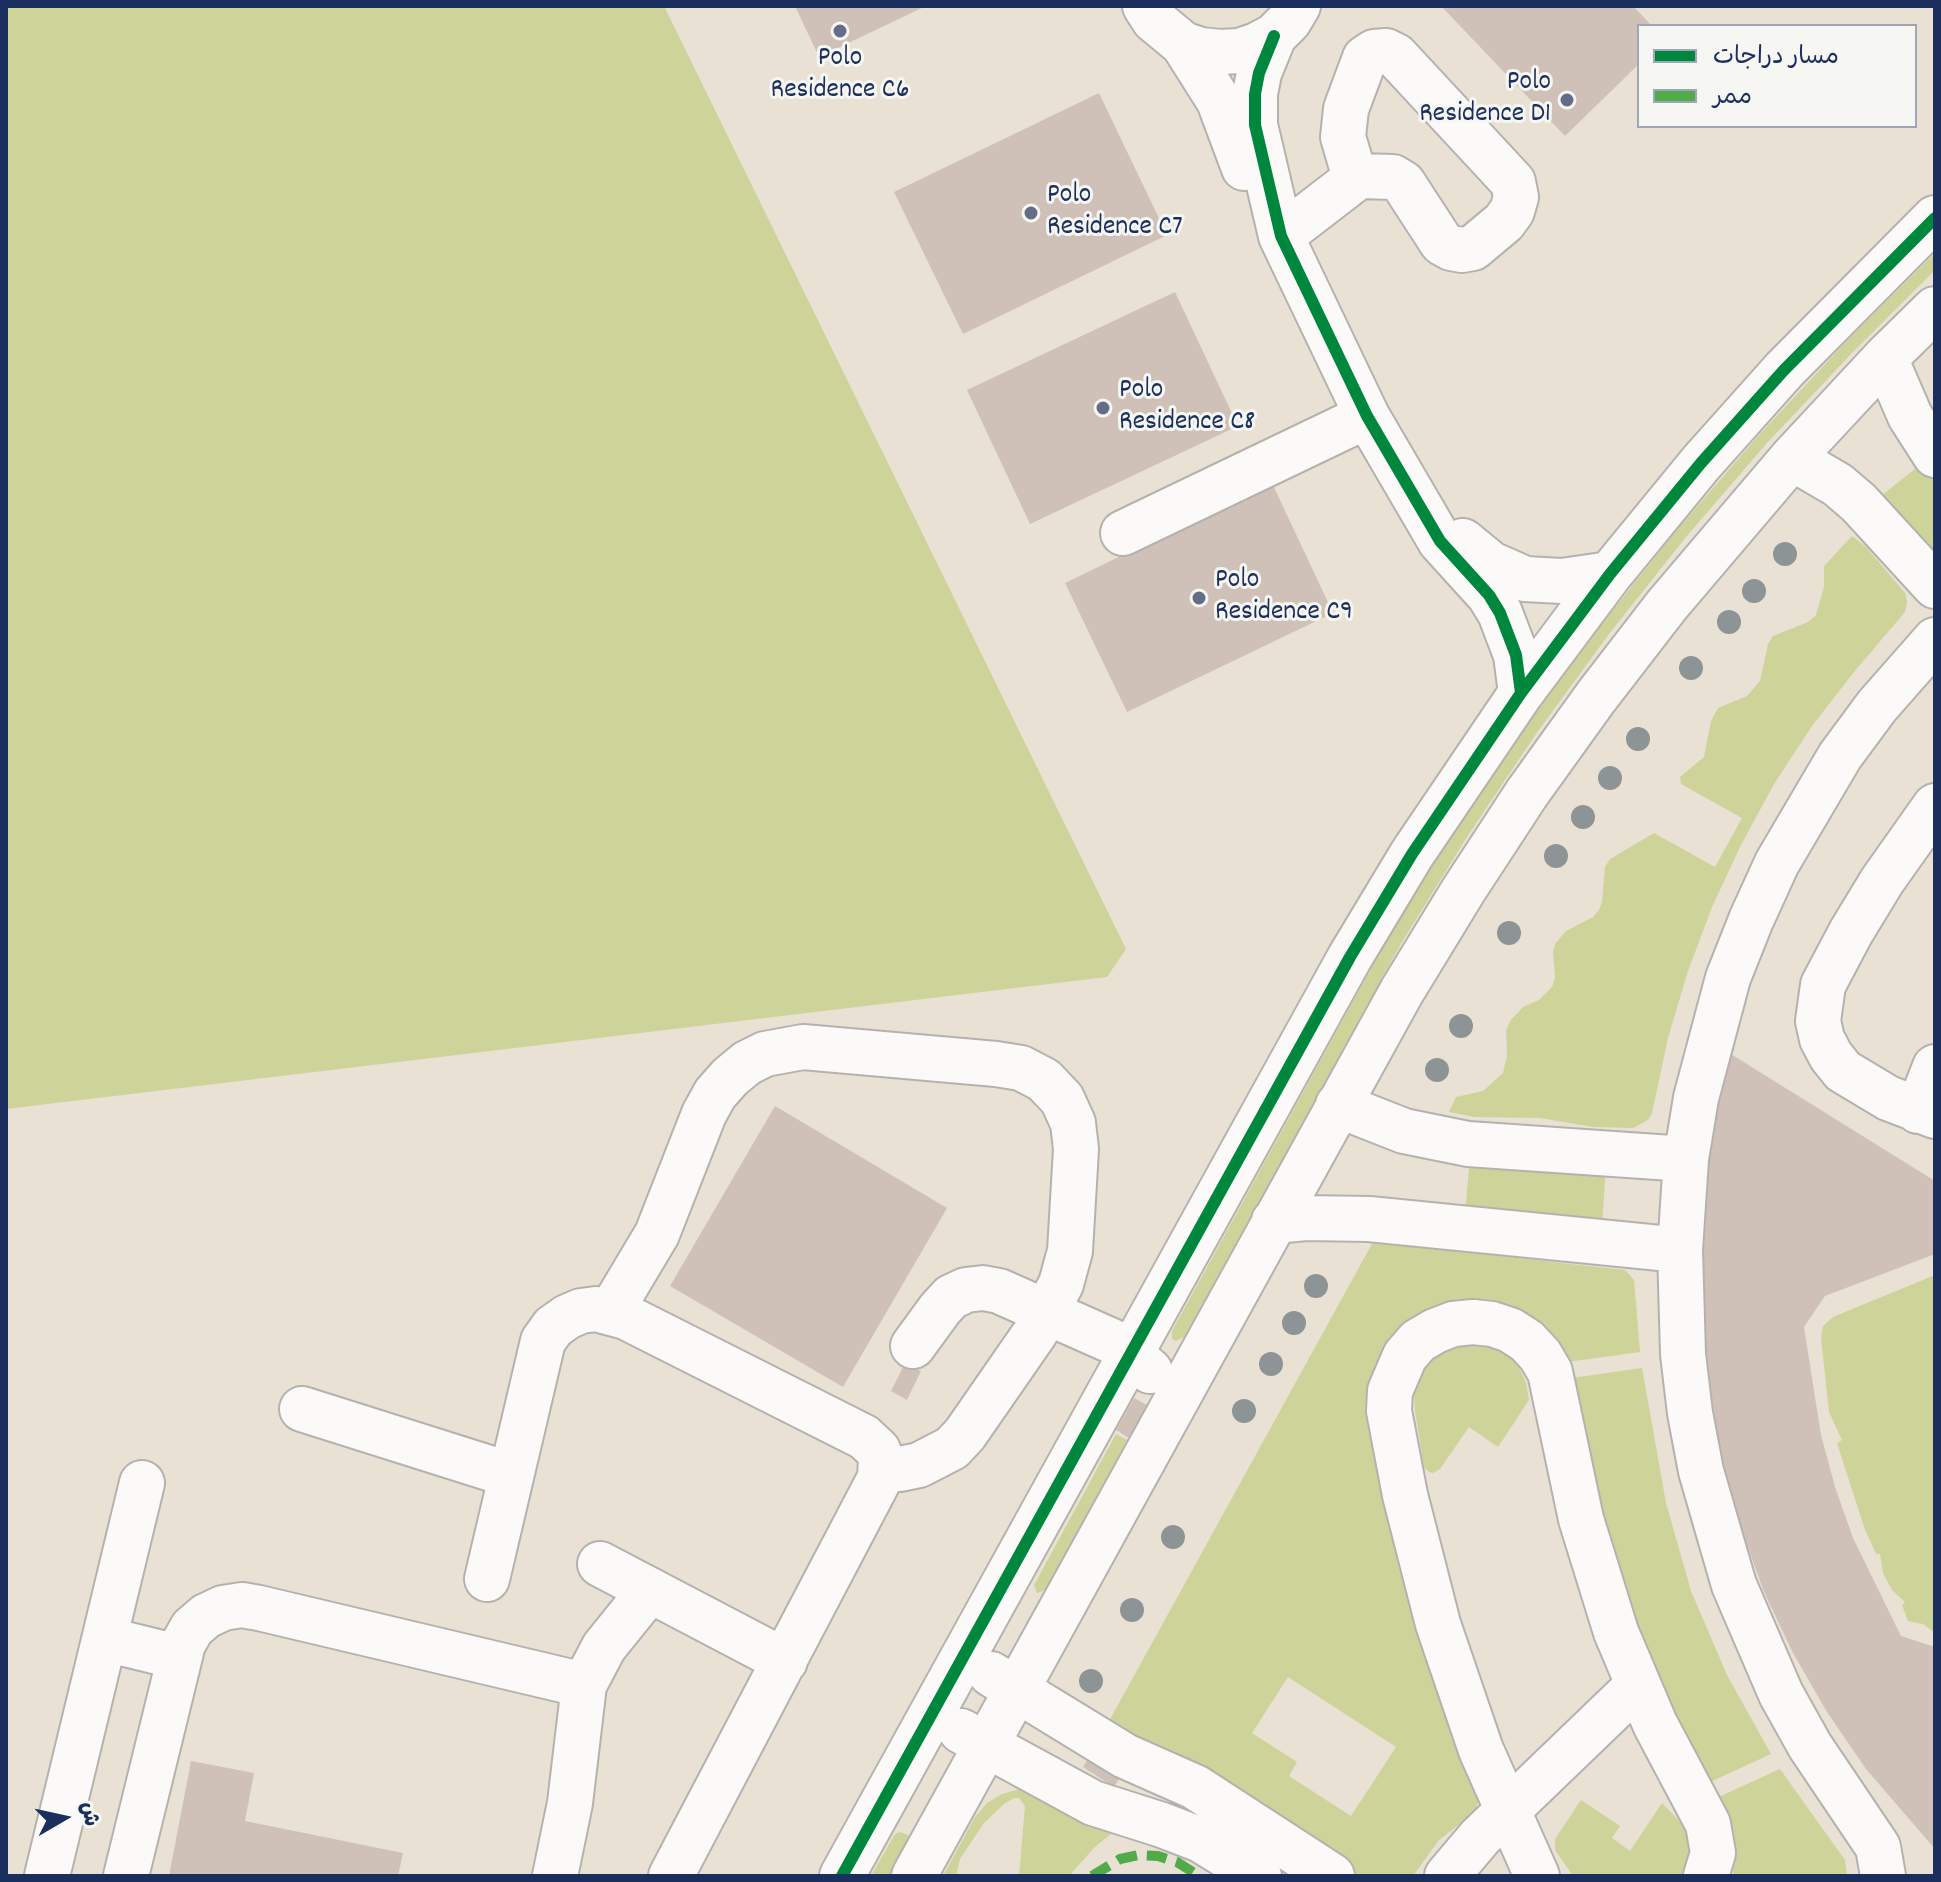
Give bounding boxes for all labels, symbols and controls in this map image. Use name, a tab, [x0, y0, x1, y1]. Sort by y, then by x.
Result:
marker: Polo Residence C6	[831, 22, 849, 40]
legend	[1637, 24, 1917, 128]
text: مسار دراجات	[1713, 41, 1839, 75]
place label: Polo Residence C6	[771, 43, 909, 109]
place label: Polo Residence D1	[1419, 67, 1551, 133]
text: ممر	[1713, 81, 1752, 115]
marker: Polo Residence D1	[1558, 91, 1576, 109]
place label: Polo Residence C7	[1047, 180, 1183, 246]
marker: Polo Residence C7	[1022, 204, 1040, 222]
place label: Polo Residence C8	[1119, 375, 1255, 441]
marker: Polo Residence C8	[1094, 399, 1112, 417]
place label: Polo Residence C9	[1215, 565, 1353, 631]
marker: Polo Residence C9	[1190, 589, 1208, 607]
north arrow	[24, 1778, 104, 1858]
text: ش	[71, 1800, 105, 1829]

